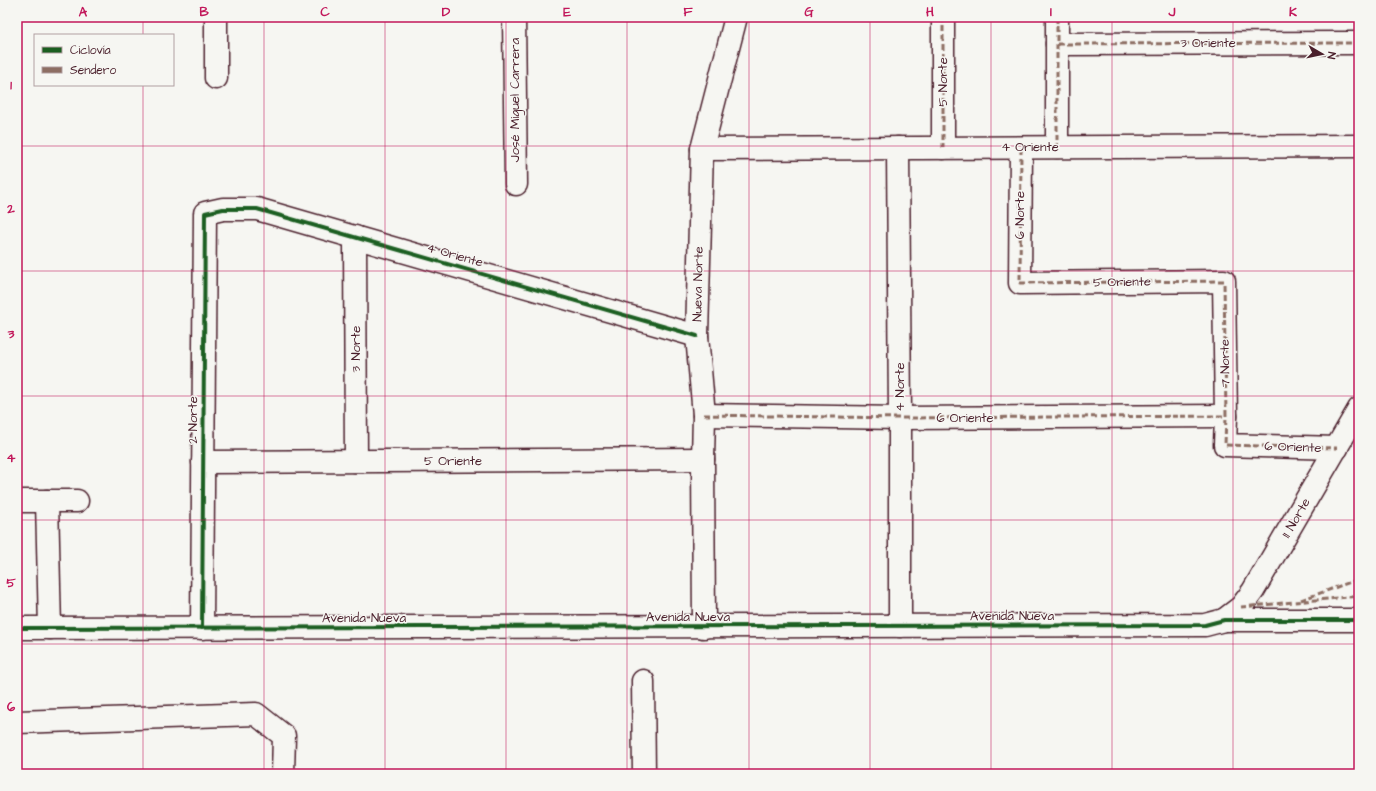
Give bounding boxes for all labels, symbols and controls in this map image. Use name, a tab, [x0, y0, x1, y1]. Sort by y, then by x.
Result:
text: A	[79, 3, 88, 21]
text: B	[199, 3, 209, 21]
text: C	[320, 3, 330, 21]
text: D	[442, 3, 451, 21]
text: E	[563, 3, 571, 21]
text: F	[683, 3, 693, 21]
text: G	[804, 3, 814, 21]
text: H	[926, 3, 934, 21]
text: I	[1050, 3, 1052, 21]
text: J	[1168, 3, 1176, 21]
text: K	[1289, 3, 1297, 21]
legend	[34, 34, 174, 86]
street label: 3 Oriente	[1180, 34, 1236, 52]
north arrow	[1302, 34, 1342, 74]
street label: José Miguel Carrera	[506, 37, 525, 162]
text: Ciclovía	[70, 42, 111, 59]
text: N	[1323, 51, 1339, 60]
street label: 5 Norte	[934, 57, 952, 107]
text: Sendero	[70, 62, 116, 79]
text: 1	[10, 76, 12, 94]
street label: 4 Oriente	[1001, 138, 1059, 156]
street label: 6 Norte	[1011, 191, 1029, 239]
text: 2	[6, 200, 15, 218]
street label: 4 Oriente	[425, 238, 485, 272]
street label: Nueva Norte	[688, 246, 708, 322]
street label: 5 Oriente	[1093, 272, 1151, 292]
text: 3	[7, 325, 15, 343]
street label: 3 Norte	[347, 326, 365, 372]
street label: 7 Norte	[1216, 339, 1234, 387]
street label: 4 Norte	[891, 363, 909, 411]
street label: 2 Norte	[184, 396, 202, 444]
street label: 6 Oriente	[936, 409, 994, 427]
street label: 6 Oriente	[1264, 437, 1322, 457]
text: 4	[7, 449, 16, 467]
street label: 5 Oriente	[424, 452, 482, 470]
street label: 11 Norte	[1277, 495, 1315, 541]
text: 5	[6, 574, 16, 592]
street label: Avenida Nueva	[970, 607, 1054, 625]
street label: Avenida Nueva	[646, 608, 730, 626]
street label: Avenida Nueva	[322, 609, 406, 627]
text: 6	[7, 698, 16, 716]

